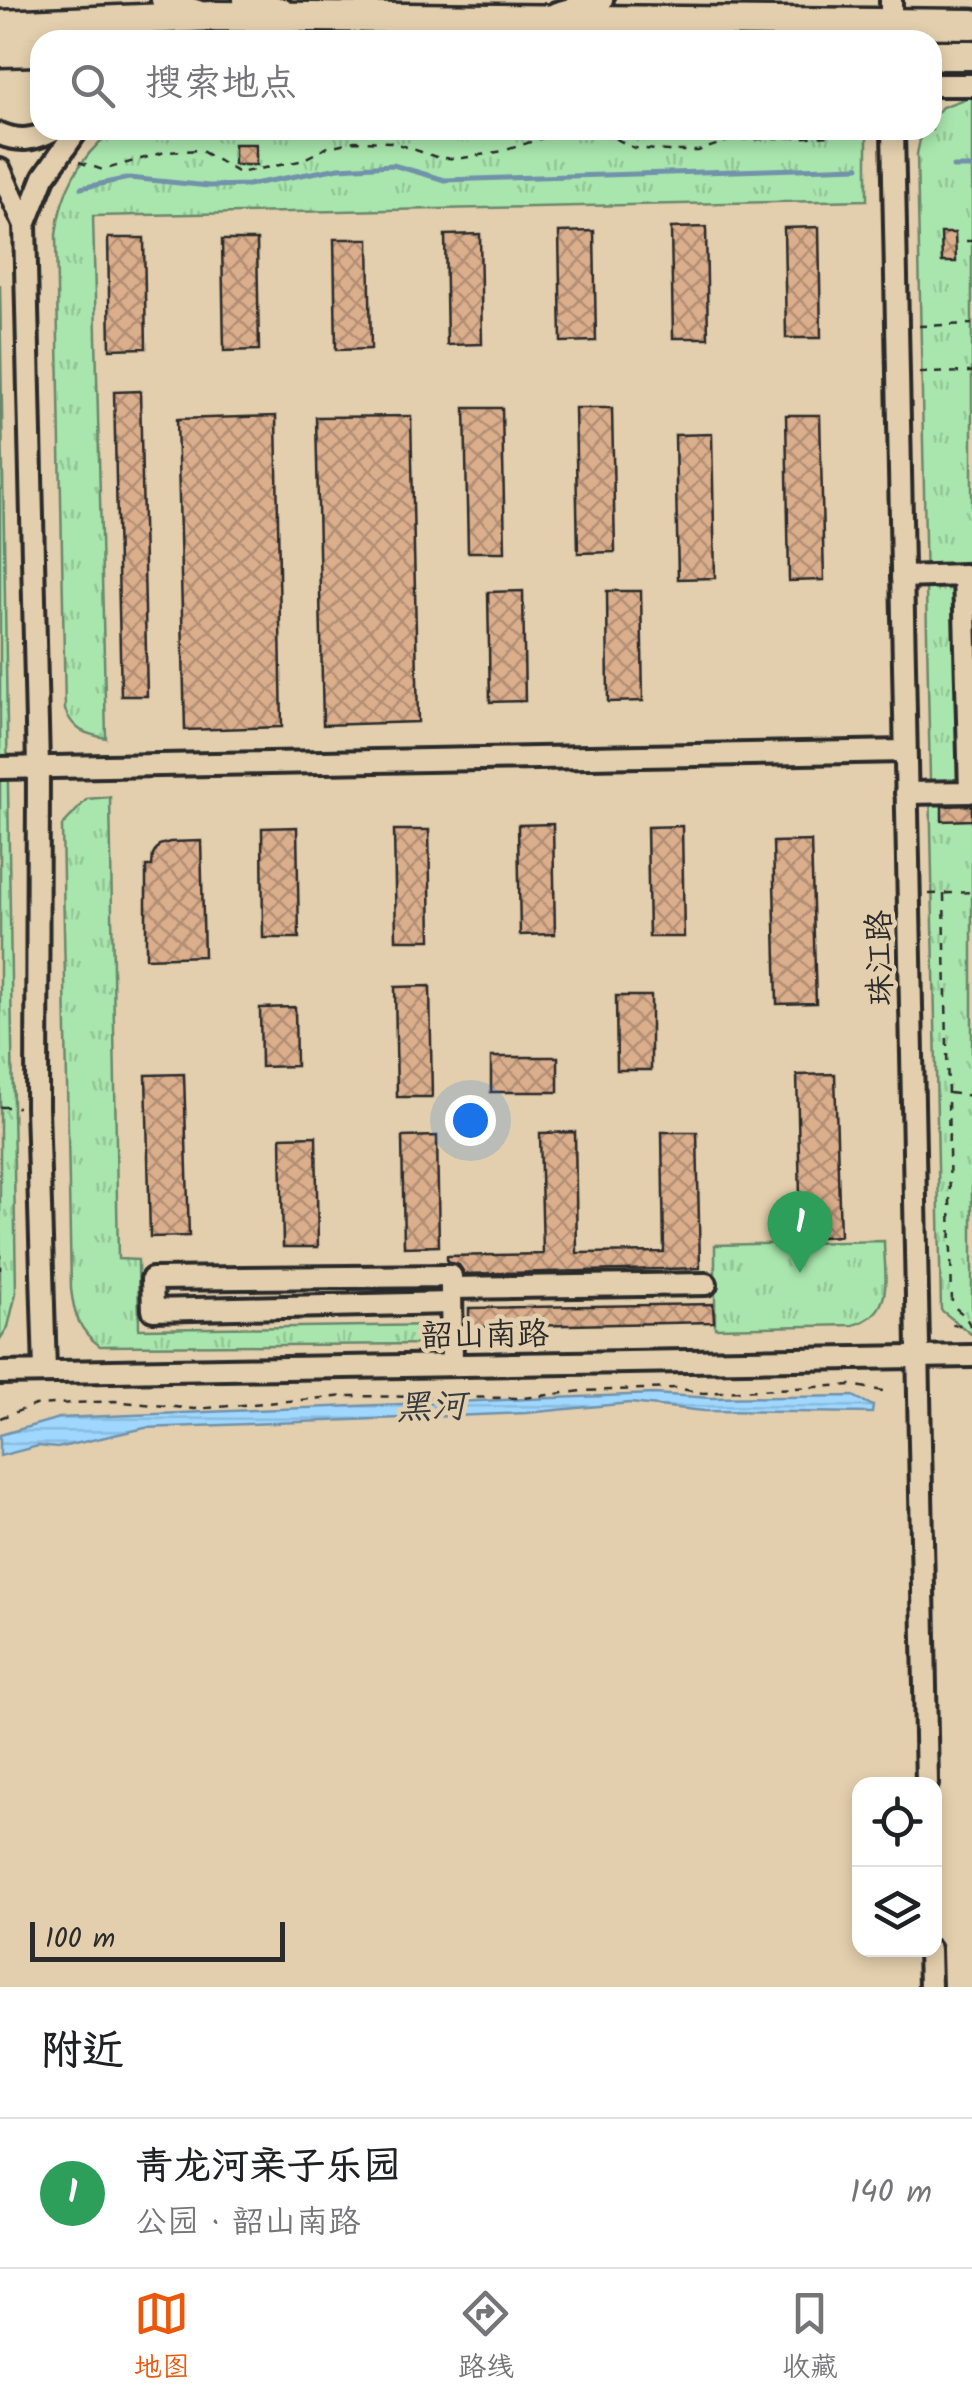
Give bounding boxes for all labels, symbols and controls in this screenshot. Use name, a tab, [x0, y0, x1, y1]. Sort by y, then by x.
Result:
search box	[30, 30, 942, 140]
text: 搜索地点	[145, 55, 297, 115]
icon: search	[65, 58, 120, 113]
street label: 珠江路	[855, 910, 908, 1006]
your location	[445, 1095, 496, 1146]
pin: 1	[768, 1190, 832, 1273]
street label: 韶山南路	[421, 1310, 549, 1363]
water label: 黑河	[395, 1380, 472, 1438]
map controls	[852, 1777, 942, 1957]
button: locate	[852, 1777, 942, 1867]
button: layers	[852, 1867, 942, 1957]
scale bar	[30, 1917, 285, 1962]
text: 100 m	[45, 1917, 115, 1962]
text: 附近	[40, 2019, 124, 2086]
text: 青龙河亲子乐园	[135, 2138, 401, 2198]
text: 1	[68, 2168, 77, 2219]
text: 140 m	[850, 2168, 932, 2219]
text: 公园 · 韶山南路	[135, 2198, 360, 2249]
tab: 地图	[134, 2286, 190, 2391]
tab: 路线	[458, 2286, 514, 2391]
tab: 收藏	[782, 2286, 838, 2391]

